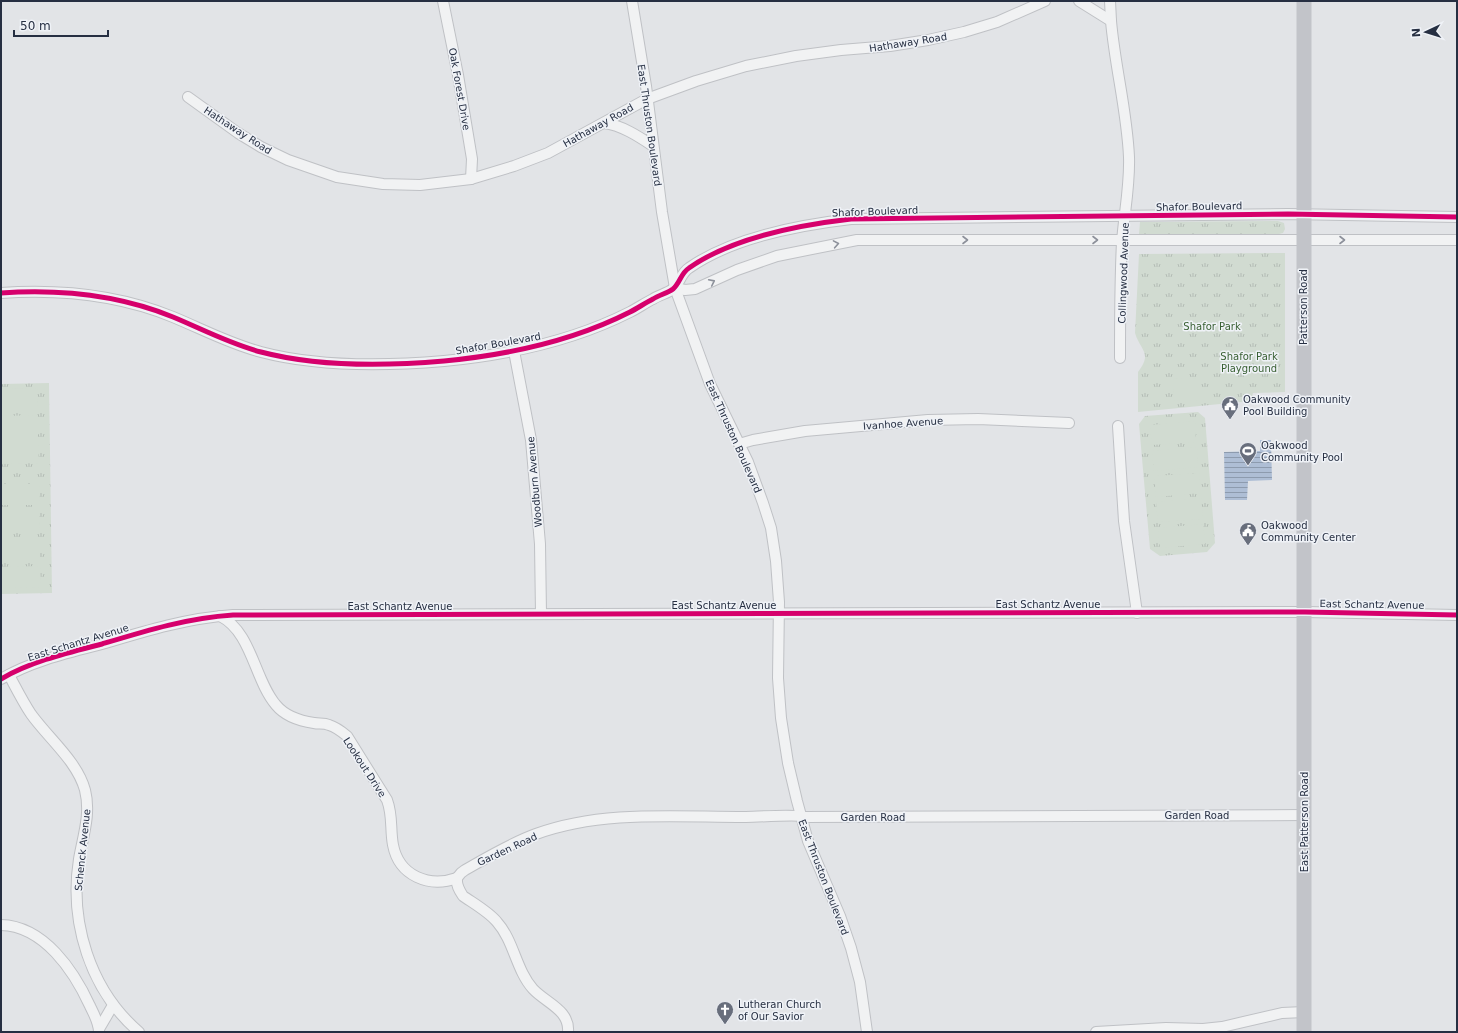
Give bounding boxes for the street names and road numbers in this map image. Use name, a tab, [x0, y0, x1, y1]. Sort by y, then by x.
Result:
street label: Hathaway Road	[868, 31, 948, 54]
street label: Oak Forest Drive	[447, 47, 472, 131]
street label: East Thruston Boulevard	[635, 63, 664, 187]
street label: Hathaway Road	[561, 102, 635, 149]
street label: Hathaway Road	[202, 104, 274, 156]
street label: Shafor Boulevard	[1156, 200, 1242, 213]
street label: Shafor Boulevard	[832, 204, 918, 219]
street label: Collingwood Avenue	[1116, 222, 1131, 324]
street label: Patterson Road	[1298, 269, 1309, 345]
street label: Shafor Boulevard	[455, 331, 542, 356]
street label: East Thruston Boulevard	[704, 378, 764, 495]
street label: Ivanhoe Avenue	[863, 415, 943, 432]
street label: Woodburn Avenue	[525, 436, 544, 528]
street label: East Schantz Avenue	[1319, 598, 1425, 611]
street label: East Schantz Avenue	[996, 599, 1100, 610]
street label: East Schantz Avenue	[672, 600, 776, 611]
street label: East Schantz Avenue	[348, 601, 452, 612]
street label: East Schantz Avenue	[26, 622, 130, 663]
street label: Lookout Drive	[341, 735, 388, 799]
street label: East Patterson Road	[1299, 772, 1310, 872]
street label: Schenck Avenue	[73, 809, 92, 892]
street label: Garden Road	[1165, 810, 1229, 821]
street label: Garden Road	[841, 812, 905, 823]
street label: East Thruston Boulevard	[796, 818, 851, 937]
street label: Garden Road	[475, 831, 539, 868]

